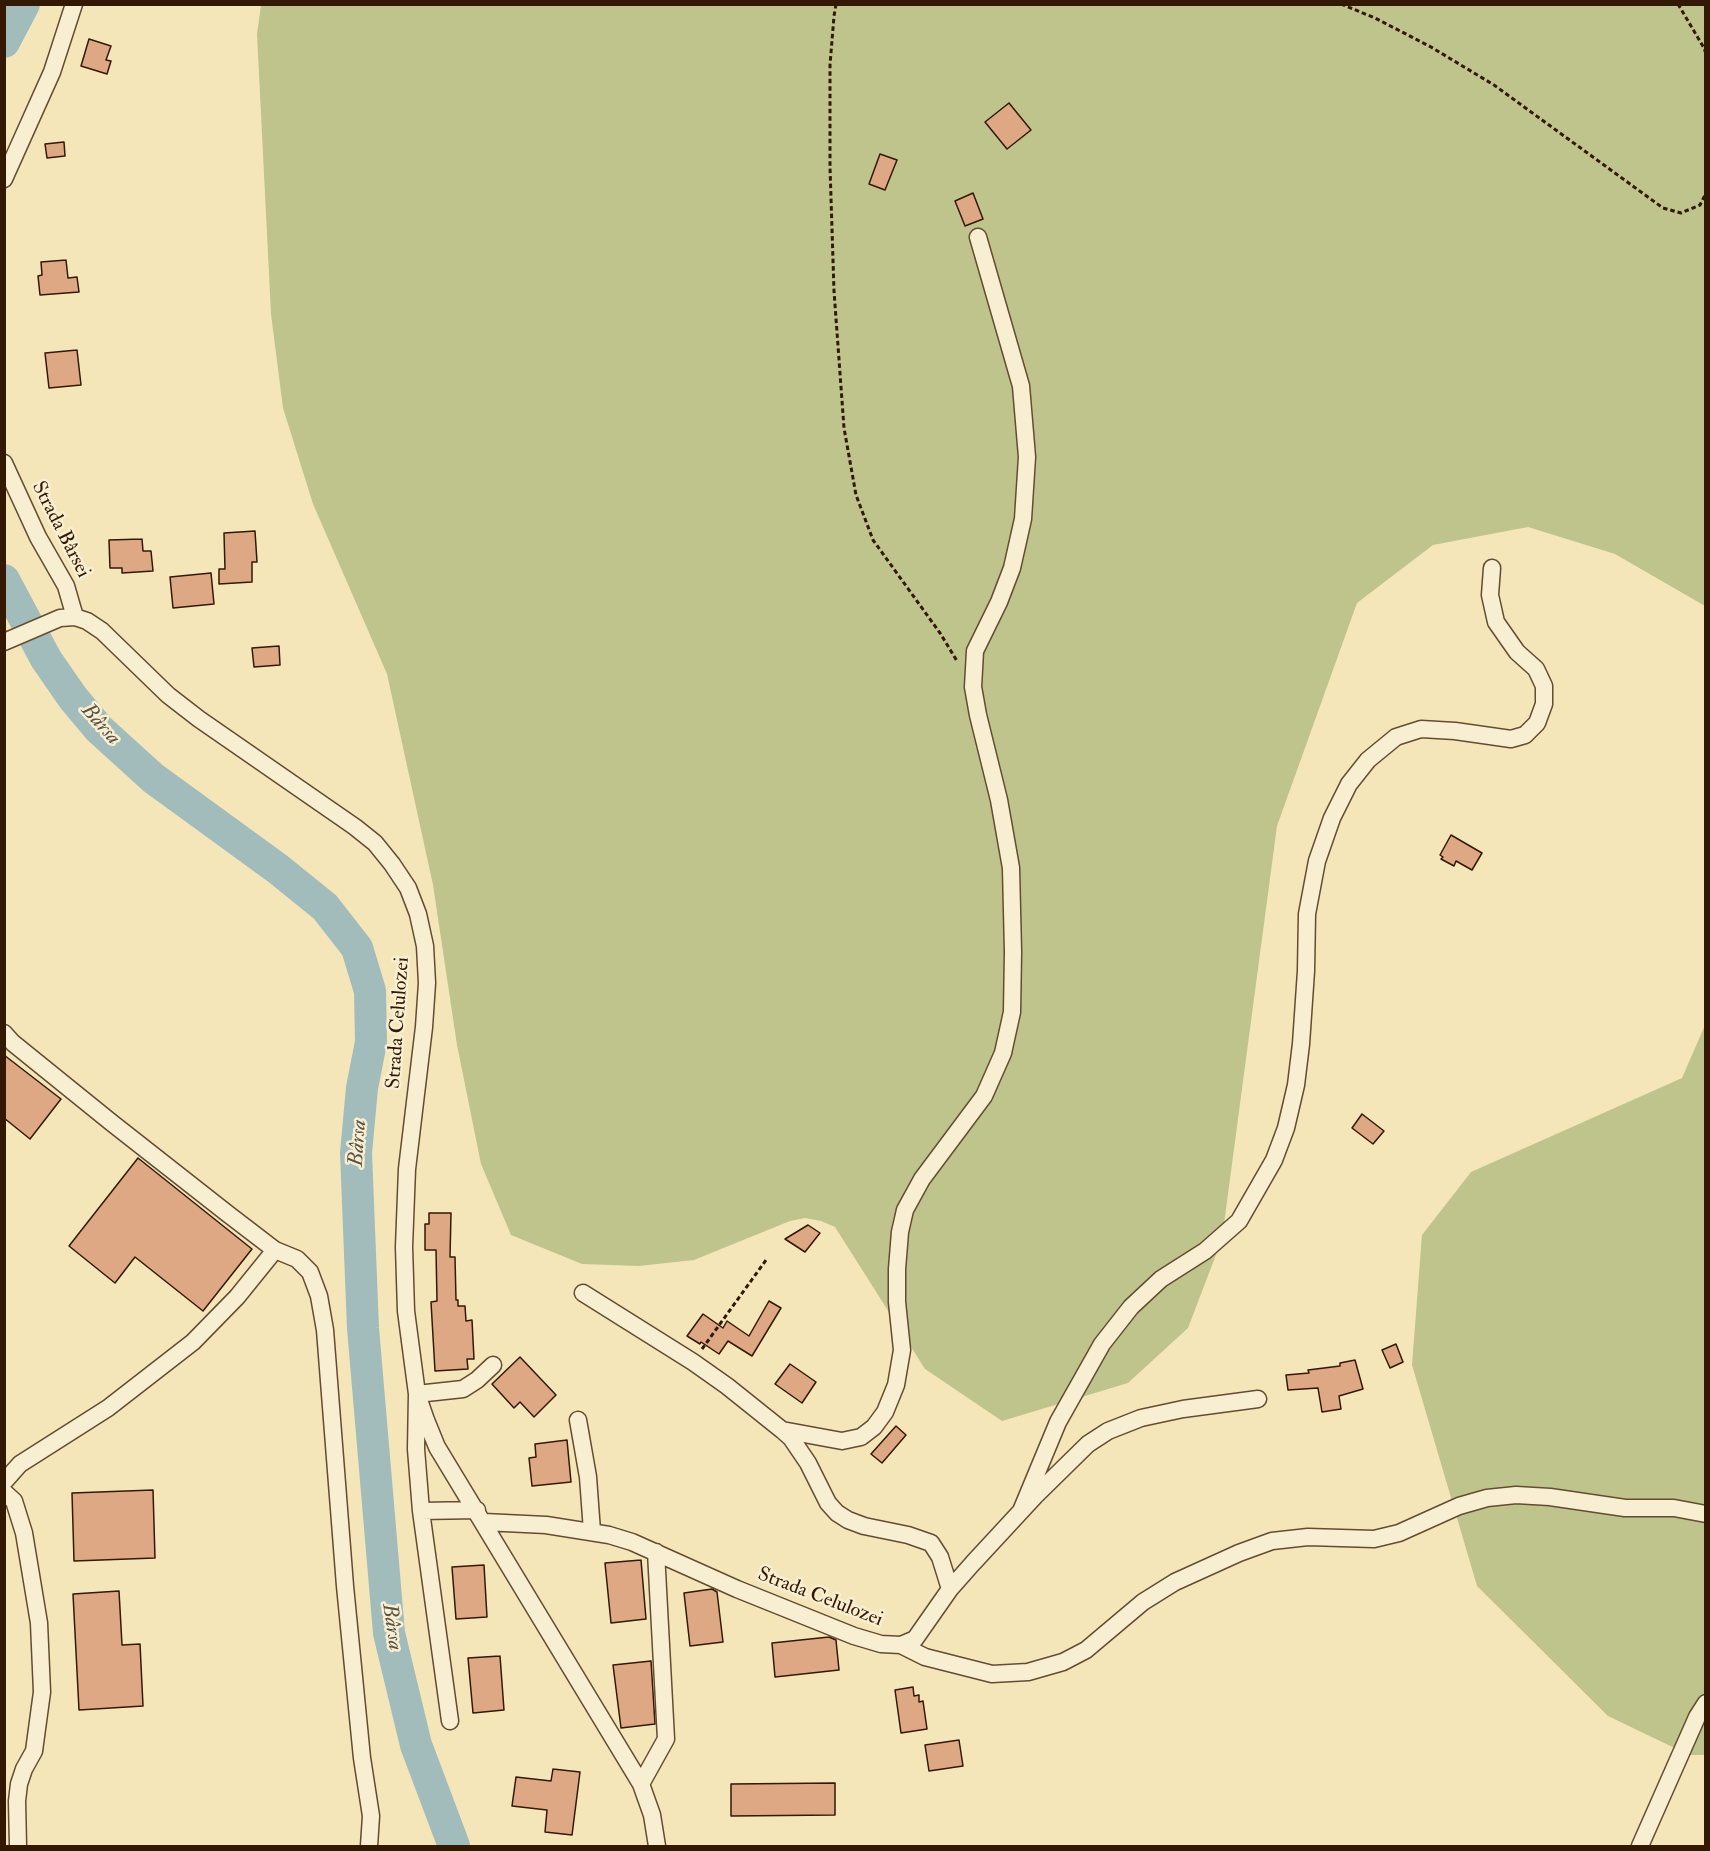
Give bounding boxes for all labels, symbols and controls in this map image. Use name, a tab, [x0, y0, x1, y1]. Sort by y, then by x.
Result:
street label: Strada Bârsei	[26, 478, 94, 582]
water label: Bârsa	[75, 699, 125, 751]
street label: Strada Celulozei	[382, 956, 416, 1090]
water label: Bârsa	[345, 1119, 373, 1167]
street label: Strada Celulozei	[754, 1563, 886, 1633]
water label: Bârsa	[375, 1602, 407, 1652]

